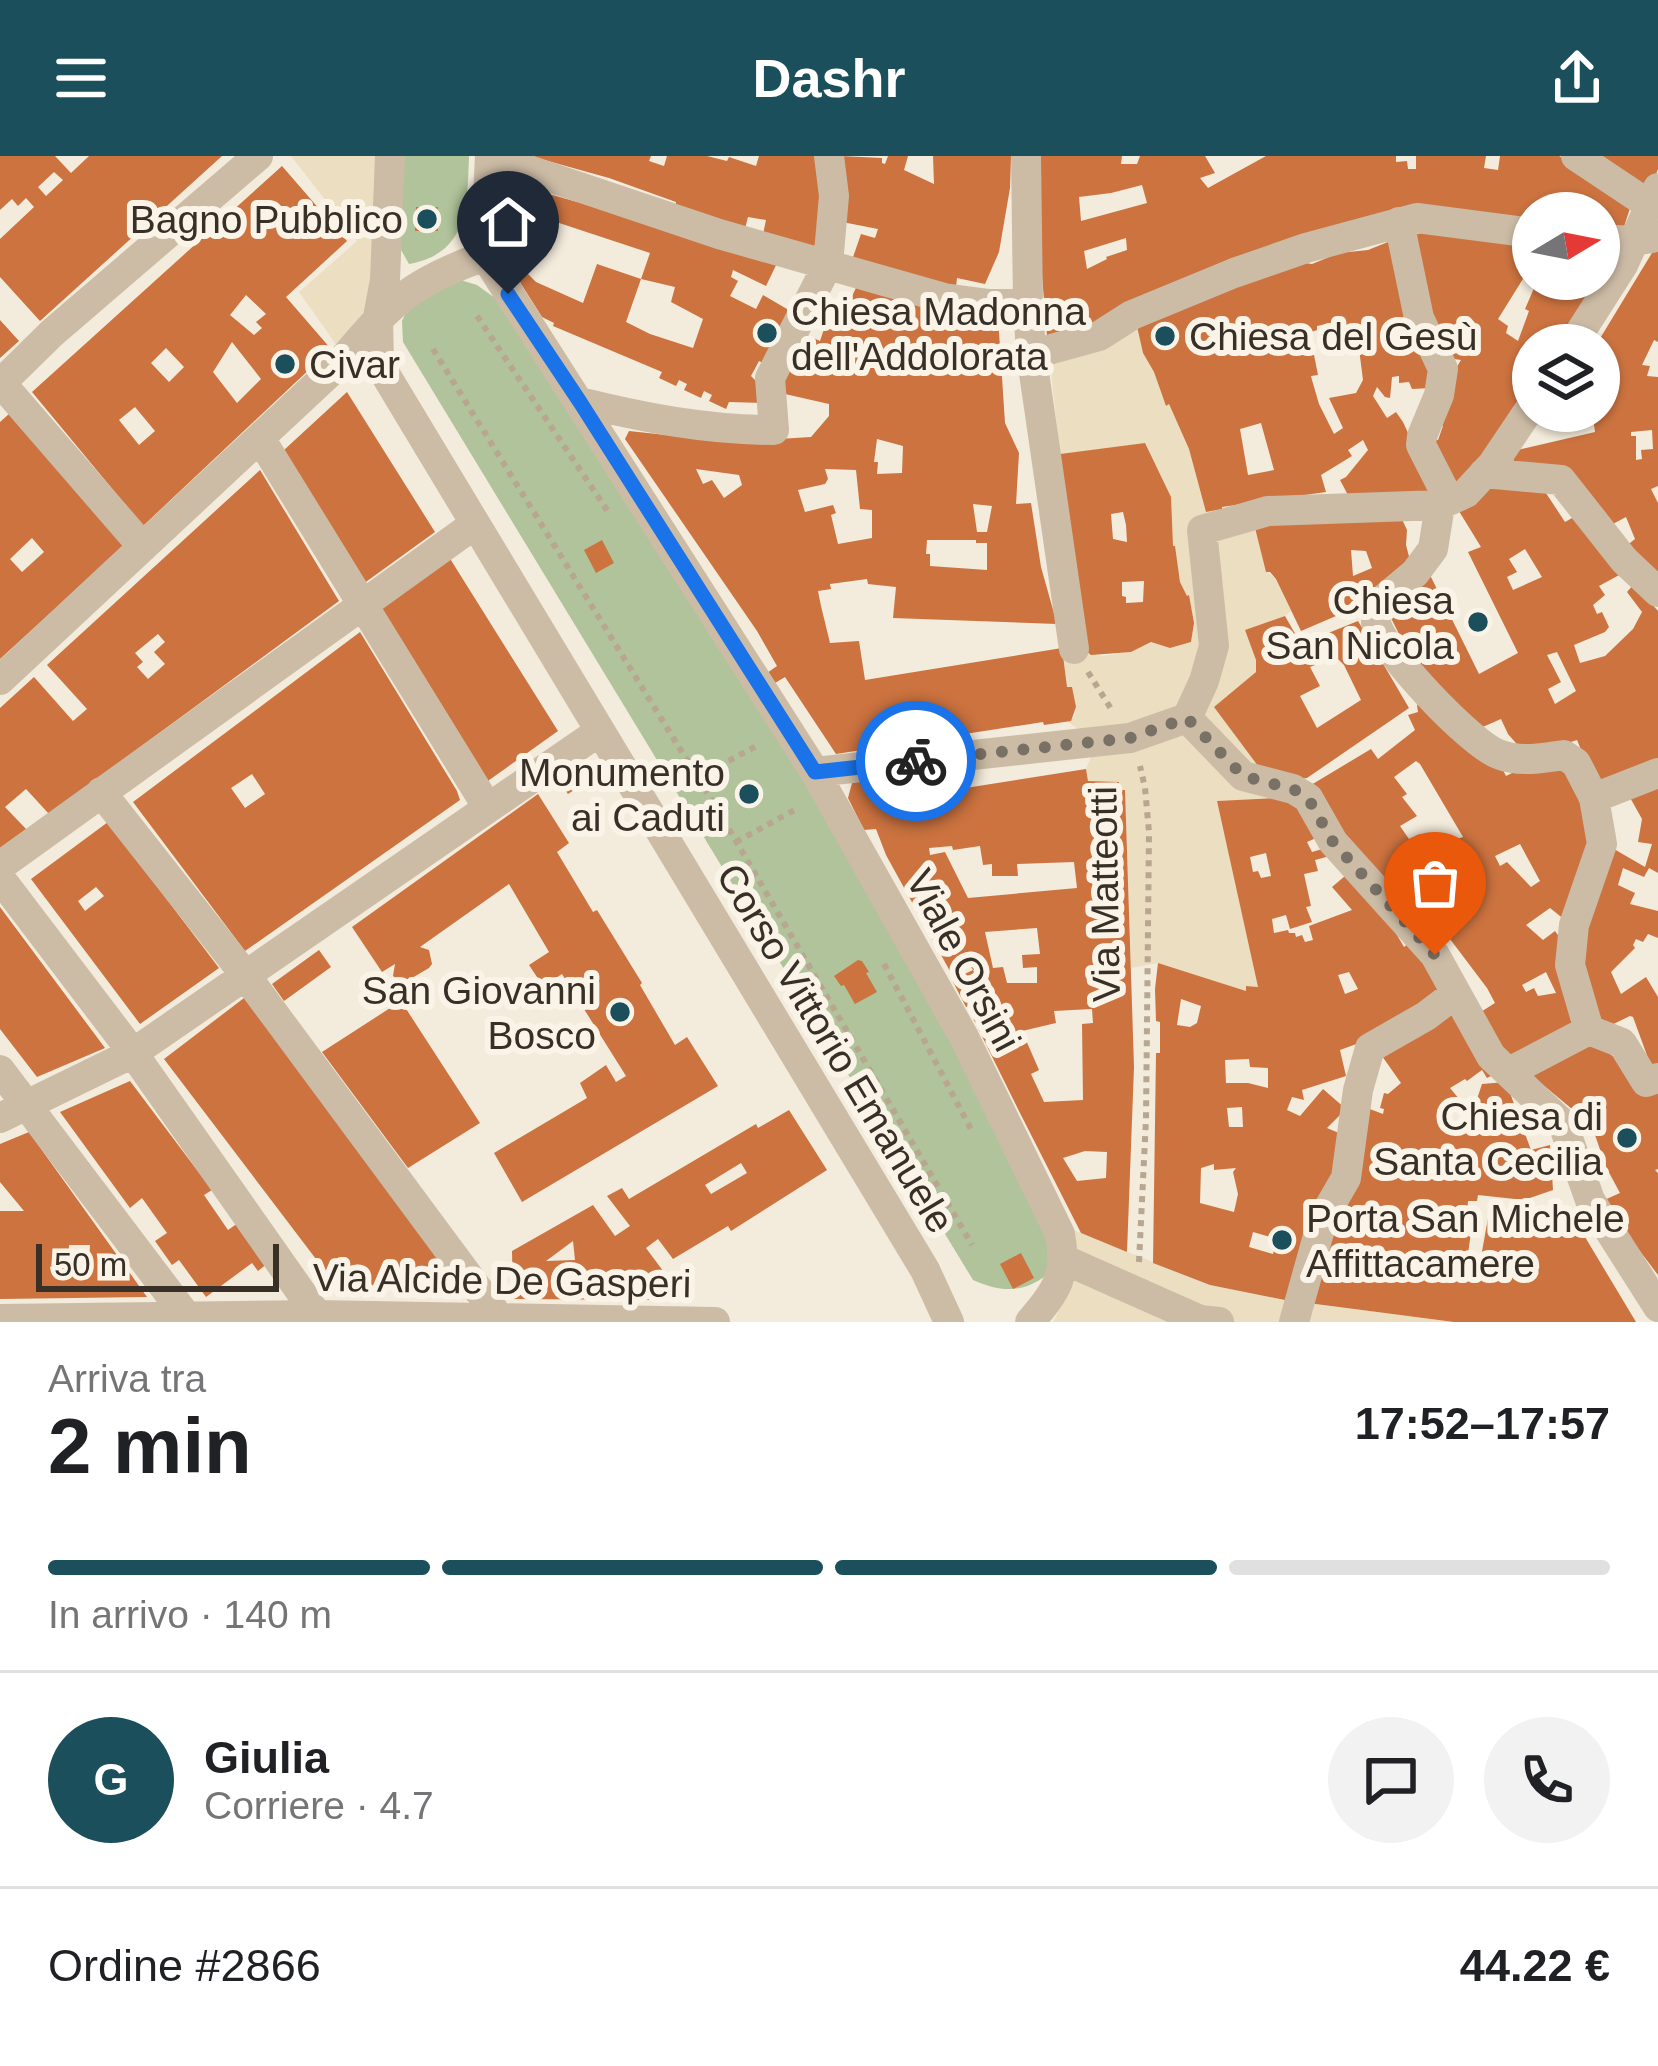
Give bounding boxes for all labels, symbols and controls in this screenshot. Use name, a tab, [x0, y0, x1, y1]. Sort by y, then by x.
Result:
icon: menu	[48, 45, 114, 111]
icon: share	[1544, 45, 1610, 111]
text: Dashr	[752, 48, 906, 108]
pin	[457, 171, 559, 294]
icon: home	[475, 189, 541, 255]
north arrow	[1512, 192, 1620, 300]
map controls	[1512, 192, 1620, 432]
place label: Bagno Pubblico	[130, 198, 403, 241]
marker: Bagno Pubblico	[414, 206, 440, 232]
place label: Chiesa Madonna dell'Addolorata	[791, 290, 1086, 378]
place label: Chiesa del Gesù	[1189, 315, 1477, 358]
marker: Chiesa Madonna dell'Addolorata	[754, 320, 780, 346]
marker: Chiesa del Gesù	[1152, 323, 1178, 349]
button: layers	[1512, 324, 1620, 432]
place label: Civar	[309, 343, 400, 386]
marker: Civar	[272, 351, 298, 377]
place label: Chiesa San Nicola	[1265, 579, 1454, 667]
marker: Chiesa San Nicola	[1465, 609, 1491, 635]
courier	[856, 701, 976, 821]
icon: bike	[883, 728, 949, 794]
place label: Monumento ai Caduti	[519, 751, 725, 839]
marker: Monumento ai Caduti	[736, 781, 762, 807]
street label: Via Matteotti	[1081, 786, 1128, 1002]
pin	[1384, 832, 1486, 955]
icon: bag	[1402, 850, 1468, 916]
street label: Corso Vittorio Emanuele	[708, 856, 963, 1240]
street label: Viale Orsini	[898, 862, 1029, 1058]
place label: San Giovanni Bosco	[362, 969, 596, 1057]
marker: San Giovanni Bosco	[607, 999, 633, 1025]
place label: Chiesa di Santa Cecilia	[1373, 1095, 1603, 1183]
marker: Chiesa di Santa Cecilia	[1614, 1125, 1640, 1151]
place label: Porta San Michele Affittacamere	[1306, 1197, 1625, 1285]
marker: Porta San Michele Affittacamere	[1269, 1227, 1295, 1253]
scale bar	[36, 1238, 279, 1291]
text: 50 m	[54, 1246, 127, 1283]
street label: Via Alcide De Gasperi	[312, 1256, 692, 1305]
text: Arriva tra	[48, 1357, 206, 1400]
text: 17:52–17:57	[1355, 1398, 1610, 1449]
text: 2 min	[48, 1402, 252, 1490]
text: In arrivo · 140 m	[48, 1593, 332, 1636]
button: chat	[1328, 1717, 1454, 1843]
button: phone	[1484, 1717, 1610, 1843]
text: Giulia	[204, 1732, 329, 1783]
text: G	[93, 1754, 129, 1805]
text: Corriere · 4.7	[204, 1784, 434, 1827]
text: Ordine #2866	[48, 1940, 321, 1991]
text: 44.22 €	[1460, 1940, 1610, 1991]

